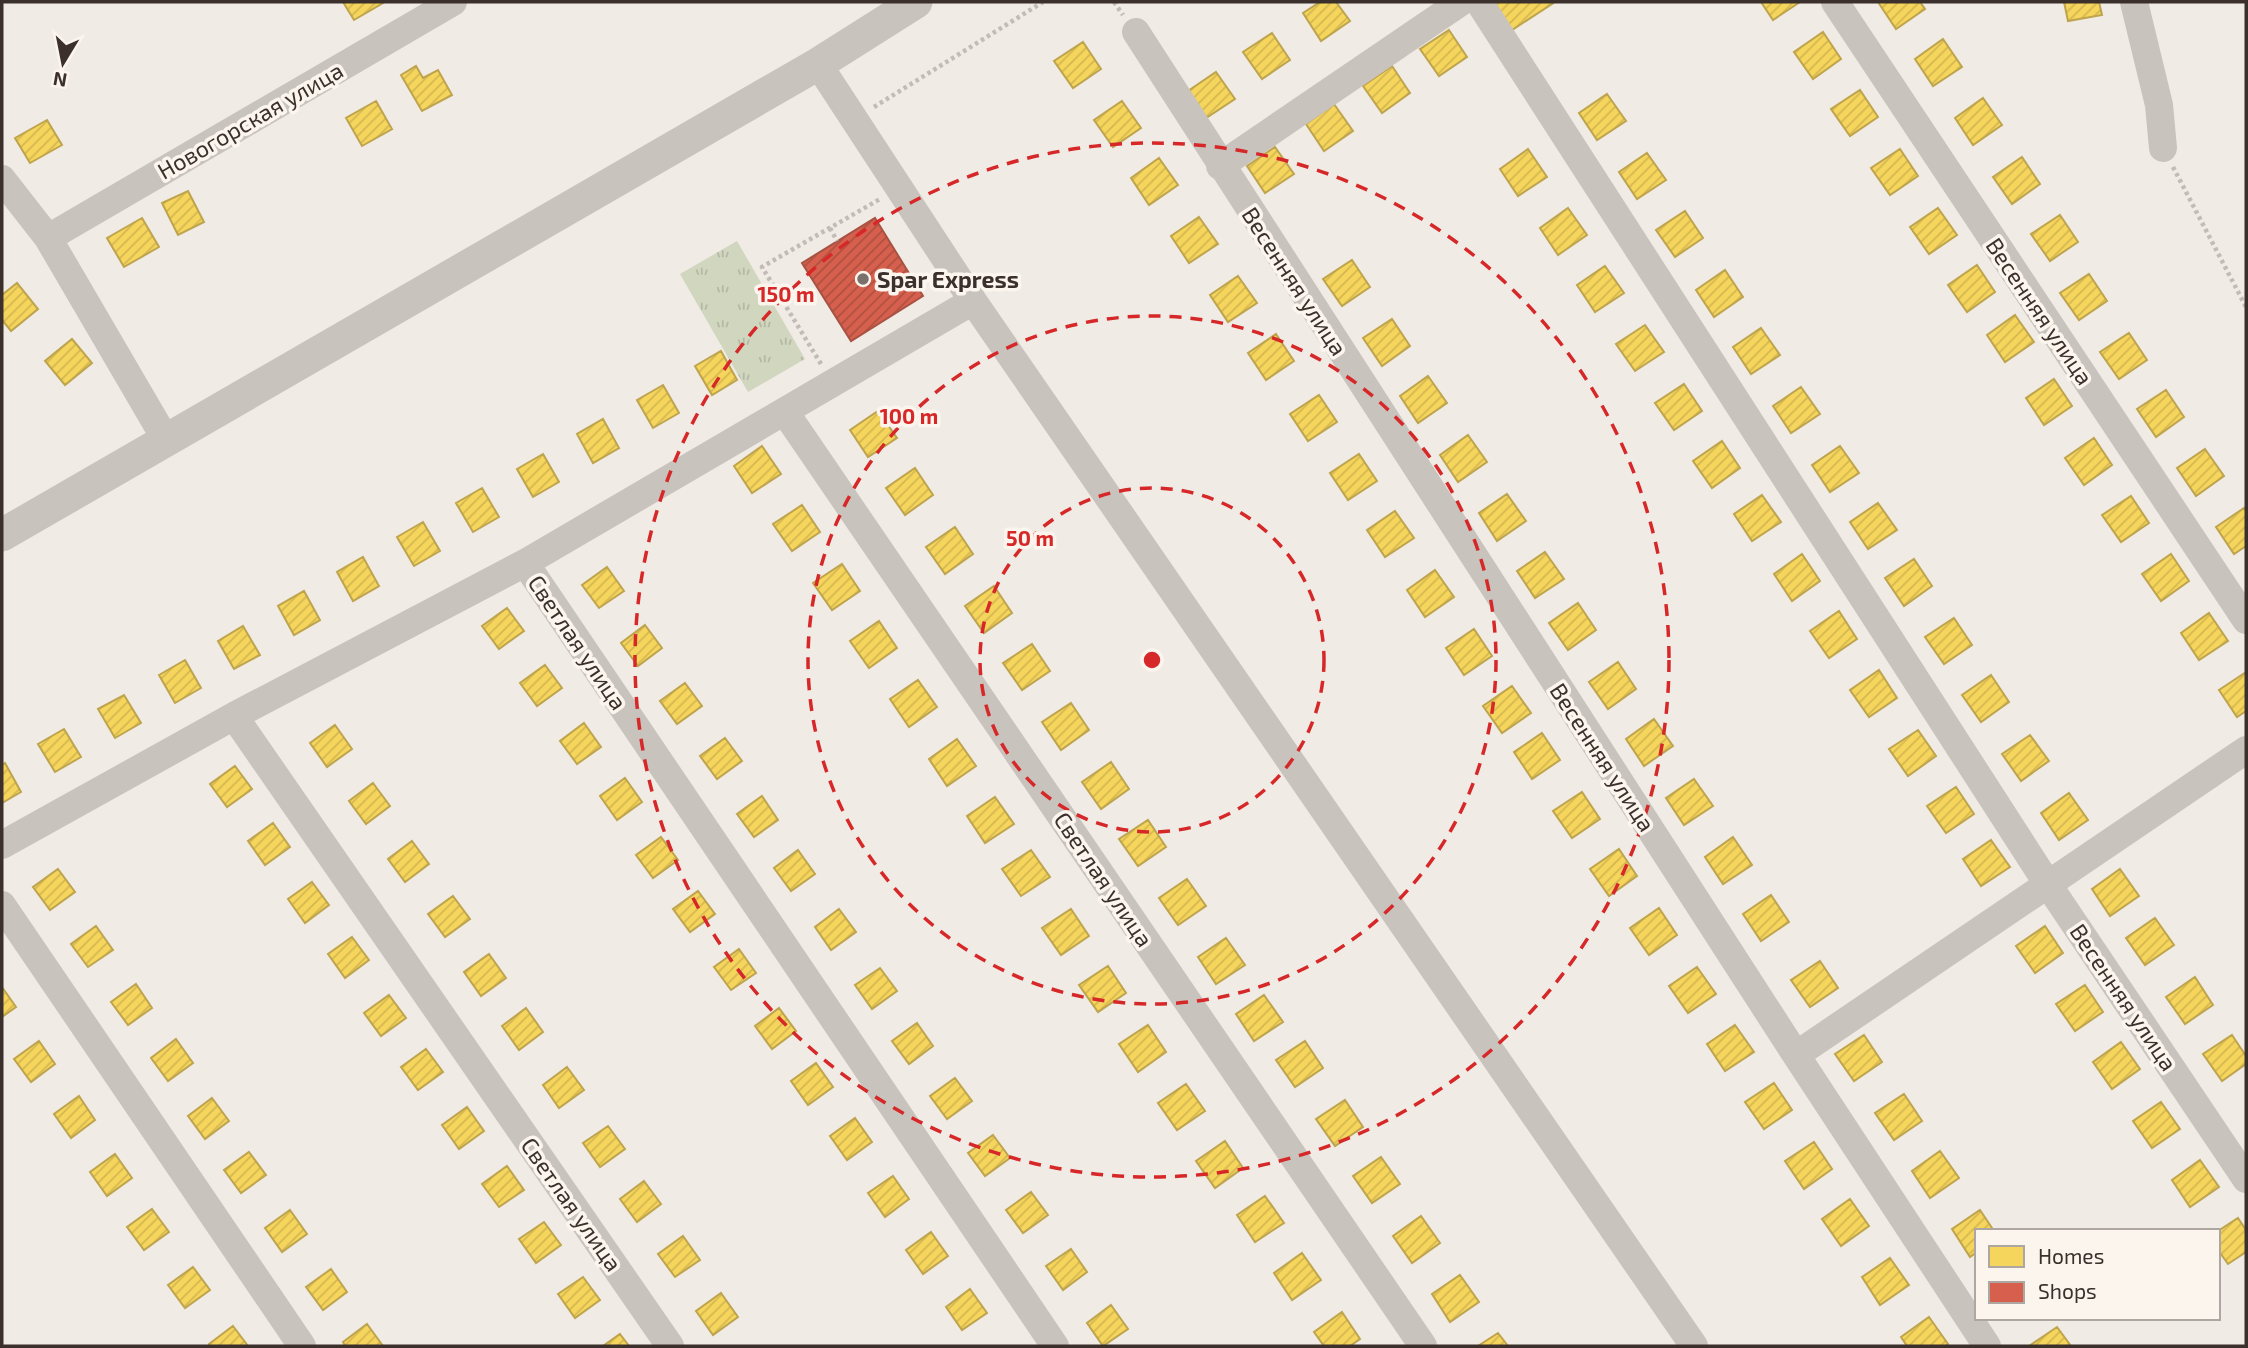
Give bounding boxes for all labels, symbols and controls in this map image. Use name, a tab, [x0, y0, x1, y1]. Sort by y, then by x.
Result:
north arrow	[28, 28, 98, 98]
street label: Новогорская улица	[152, 55, 348, 185]
text: N	[51, 68, 69, 93]
street label: Весенняя улица	[1236, 202, 1353, 361]
street label: Весенняя улица	[1980, 232, 2100, 390]
place label: Spar Express	[877, 265, 1019, 293]
marker: Spar Express	[855, 271, 871, 287]
text: 150 m	[758, 281, 814, 306]
text: 100 m	[880, 403, 938, 428]
text: 50 m	[1006, 525, 1054, 550]
street label: Светлая улица	[522, 569, 633, 715]
centre of rings	[1140, 648, 1164, 672]
street label: Весенняя улица	[1544, 678, 1661, 837]
street label: Светлая улица	[1048, 806, 1159, 952]
street label: Весенняя улица	[2064, 918, 2184, 1076]
street label: Светлая улица	[515, 1132, 628, 1277]
legend	[1975, 1229, 2220, 1320]
text: Homes	[2038, 1243, 2104, 1268]
text: Shops	[2038, 1278, 2097, 1303]

